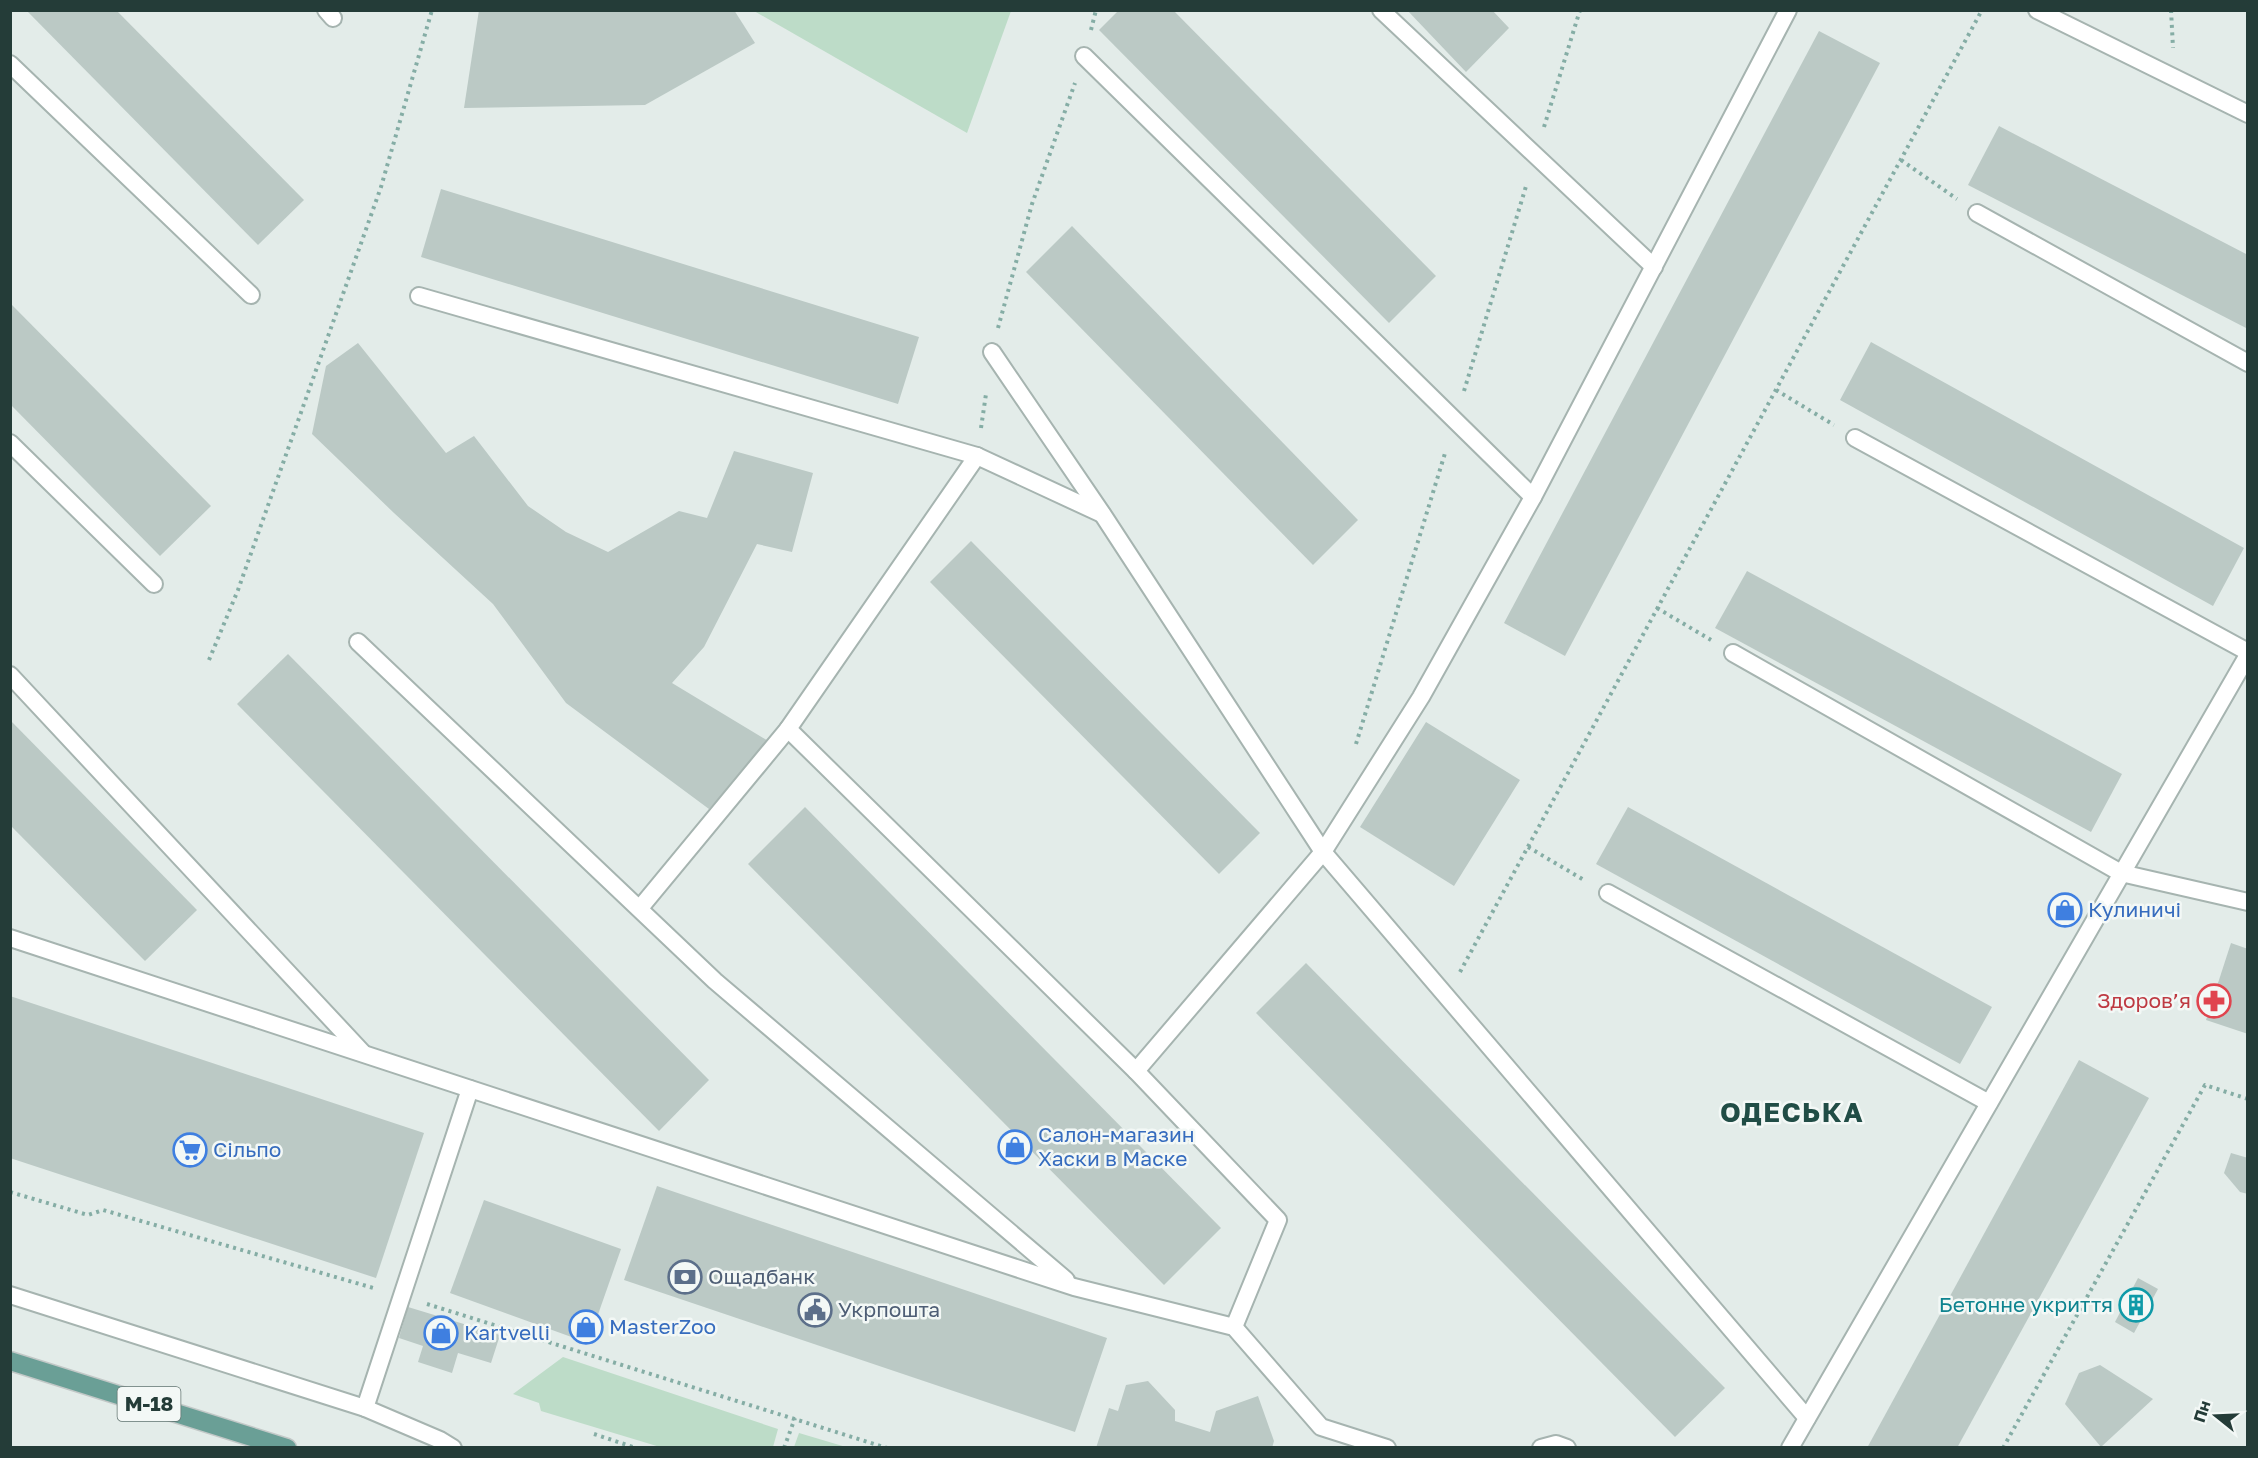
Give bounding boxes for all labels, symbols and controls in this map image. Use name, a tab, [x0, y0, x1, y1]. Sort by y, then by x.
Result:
shop icon: Кулиничі	[2047, 892, 2083, 928]
place label: Кулиничі	[2088, 896, 2181, 922]
pharmacy icon: Здоров’я	[2196, 983, 2232, 1019]
place label: Здоров’я	[2097, 987, 2191, 1013]
district label: ОДЕСЬКА	[1720, 1096, 1864, 1128]
place label: Салон-магазин Хаски в Маске	[1038, 1121, 1195, 1171]
shop icon: Салон-магазин Хаски в Маске	[997, 1129, 1033, 1165]
supermarket icon: Сільпо	[172, 1132, 208, 1168]
place label: Сільпо	[213, 1136, 281, 1162]
bank icon: Ощадбанк	[667, 1259, 703, 1295]
place label: Ощадбанк	[708, 1263, 815, 1289]
building icon: Бетонне укриття	[2118, 1287, 2154, 1323]
place label: Бетонне укриття	[1939, 1291, 2113, 1317]
public building icon: Укрпошта	[797, 1292, 833, 1328]
place label: Укрпошта	[838, 1296, 940, 1322]
shop icon: MasterZoo	[568, 1309, 604, 1345]
place label: MasterZoo	[609, 1313, 716, 1339]
shop icon: Kartvelli	[423, 1315, 459, 1351]
place label: Kartvelli	[464, 1319, 550, 1345]
north arrow	[2186, 1386, 2246, 1446]
road number: М-18	[118, 1387, 180, 1421]
text: Пн	[2189, 1398, 2215, 1425]

